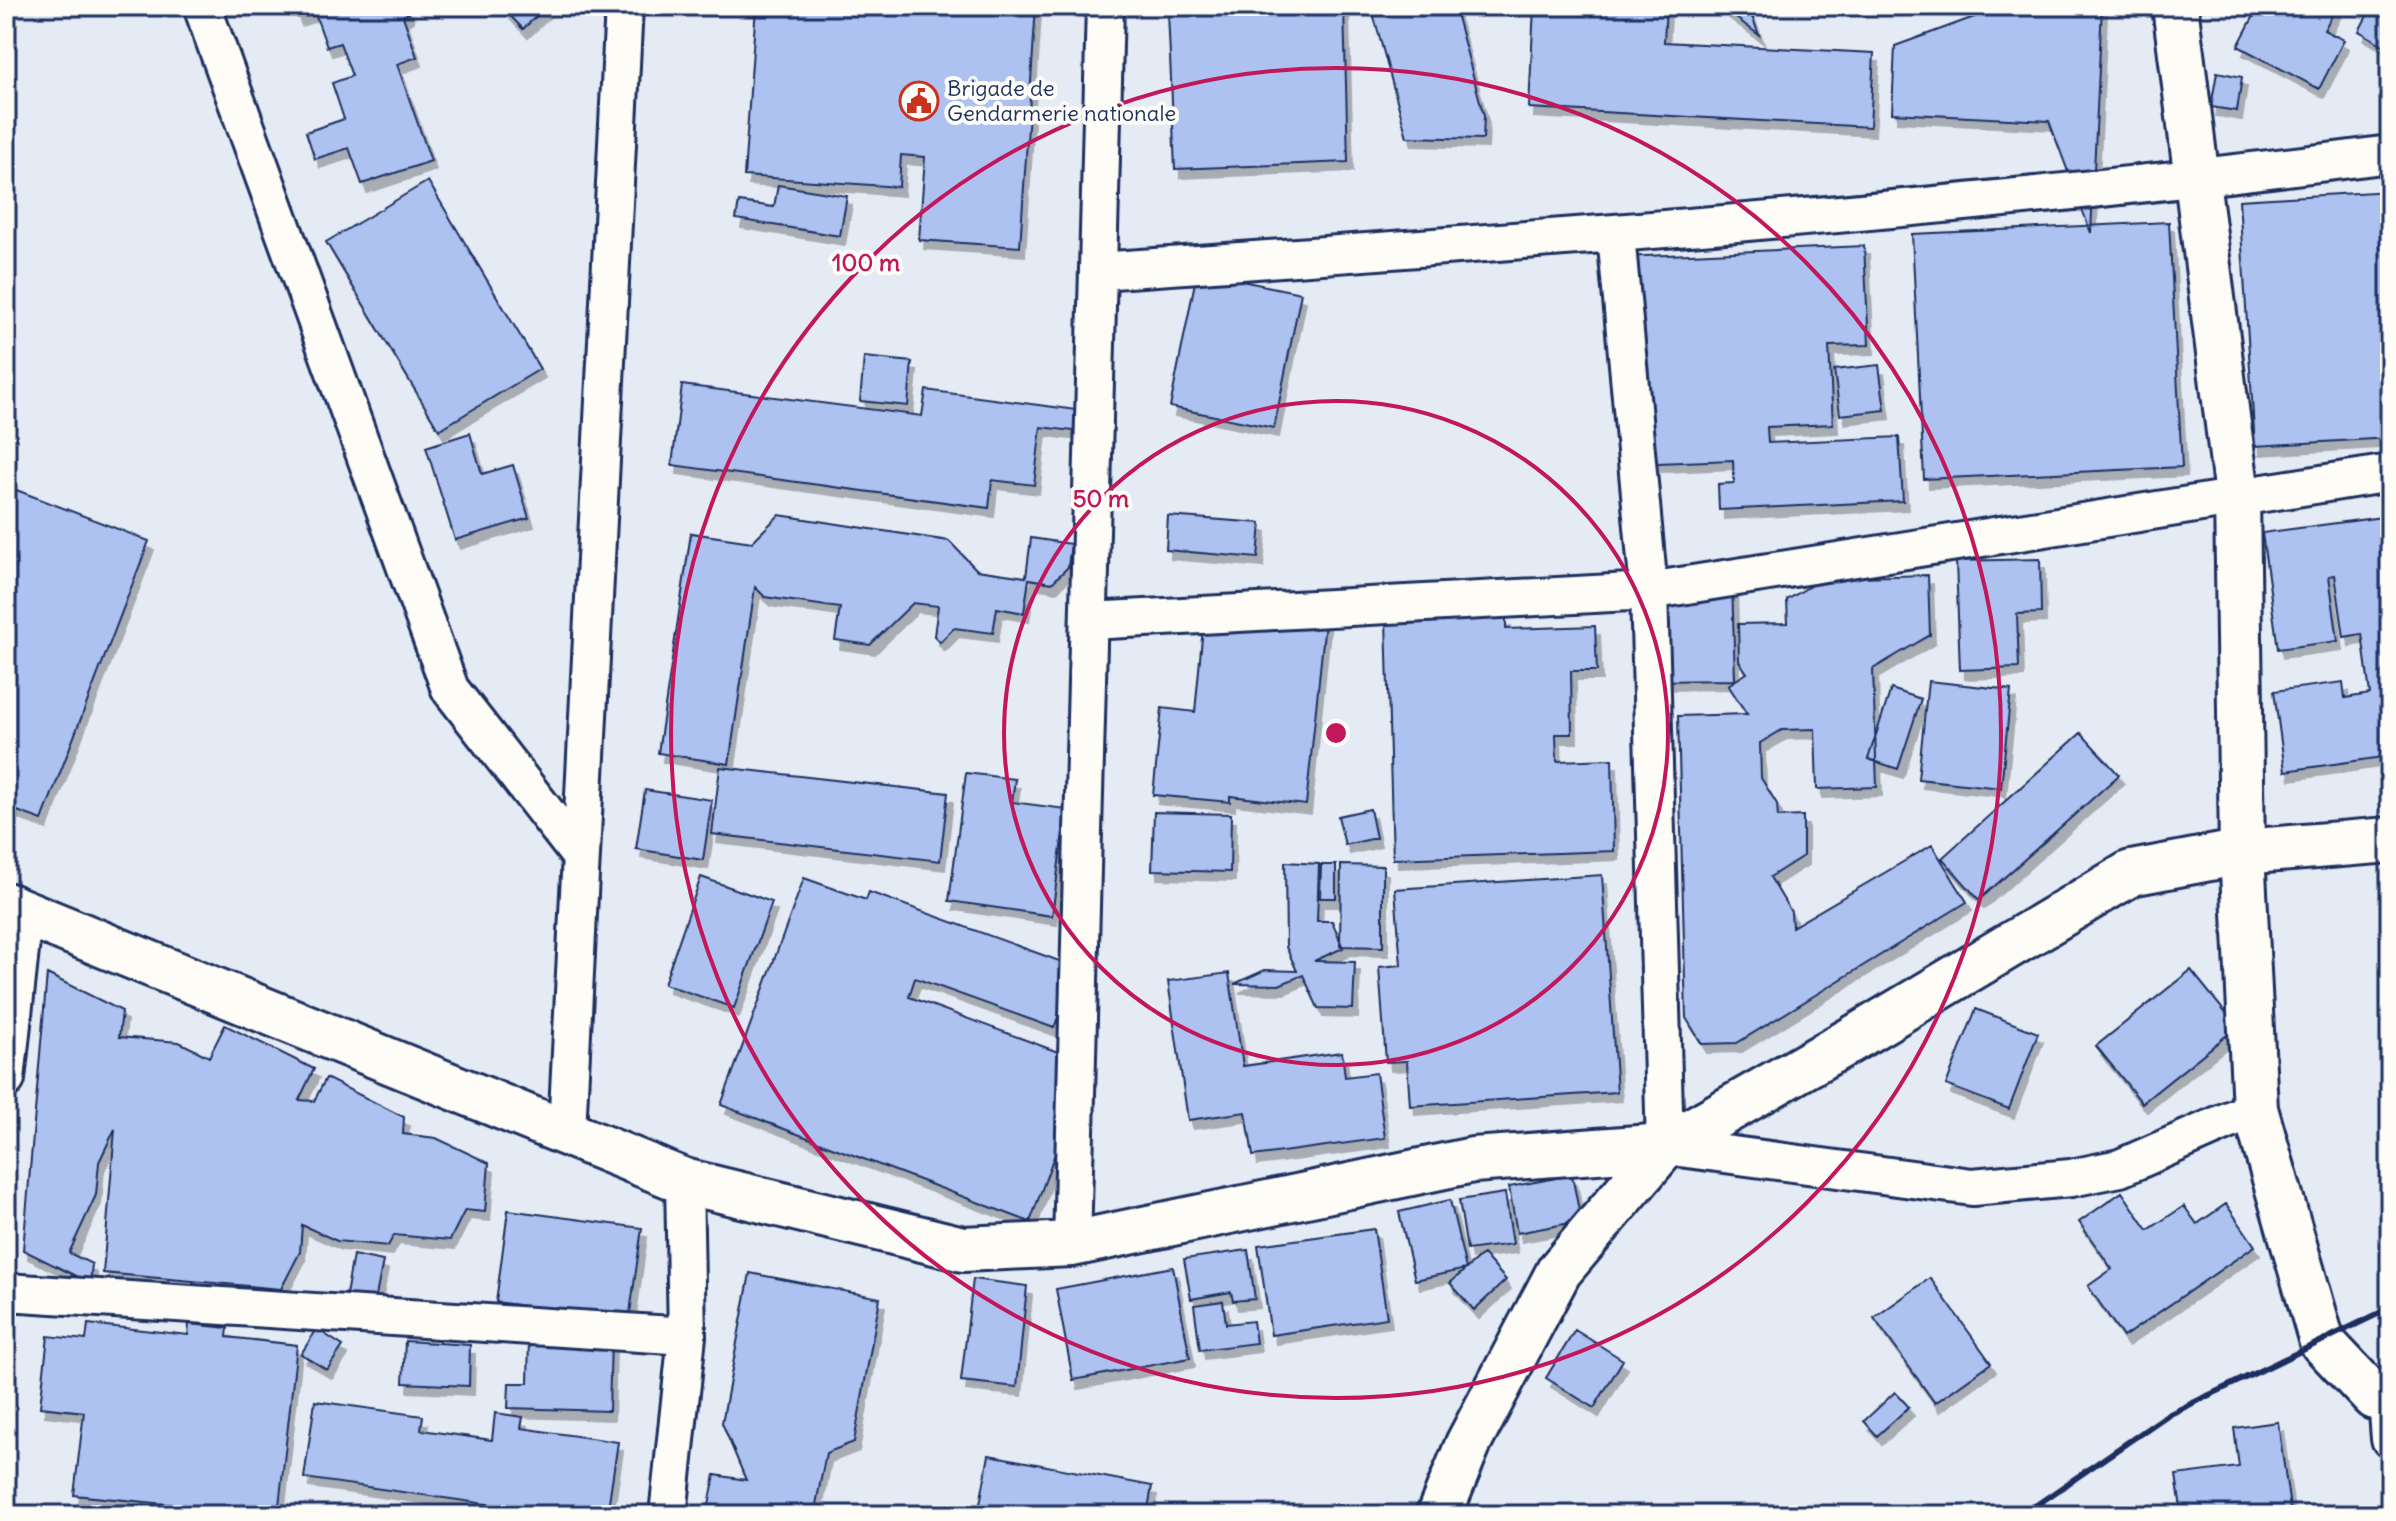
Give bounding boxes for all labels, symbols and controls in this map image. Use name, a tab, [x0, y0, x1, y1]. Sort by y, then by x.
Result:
place label: Brigade de Gendarmerie nationale	[947, 74, 1176, 127]
public building icon: Brigade de Gendarmerie nationale	[898, 80, 940, 122]
text: 100 m	[832, 247, 900, 277]
text: 50 m	[1073, 483, 1129, 513]
centre of rings	[1322, 719, 1350, 747]

